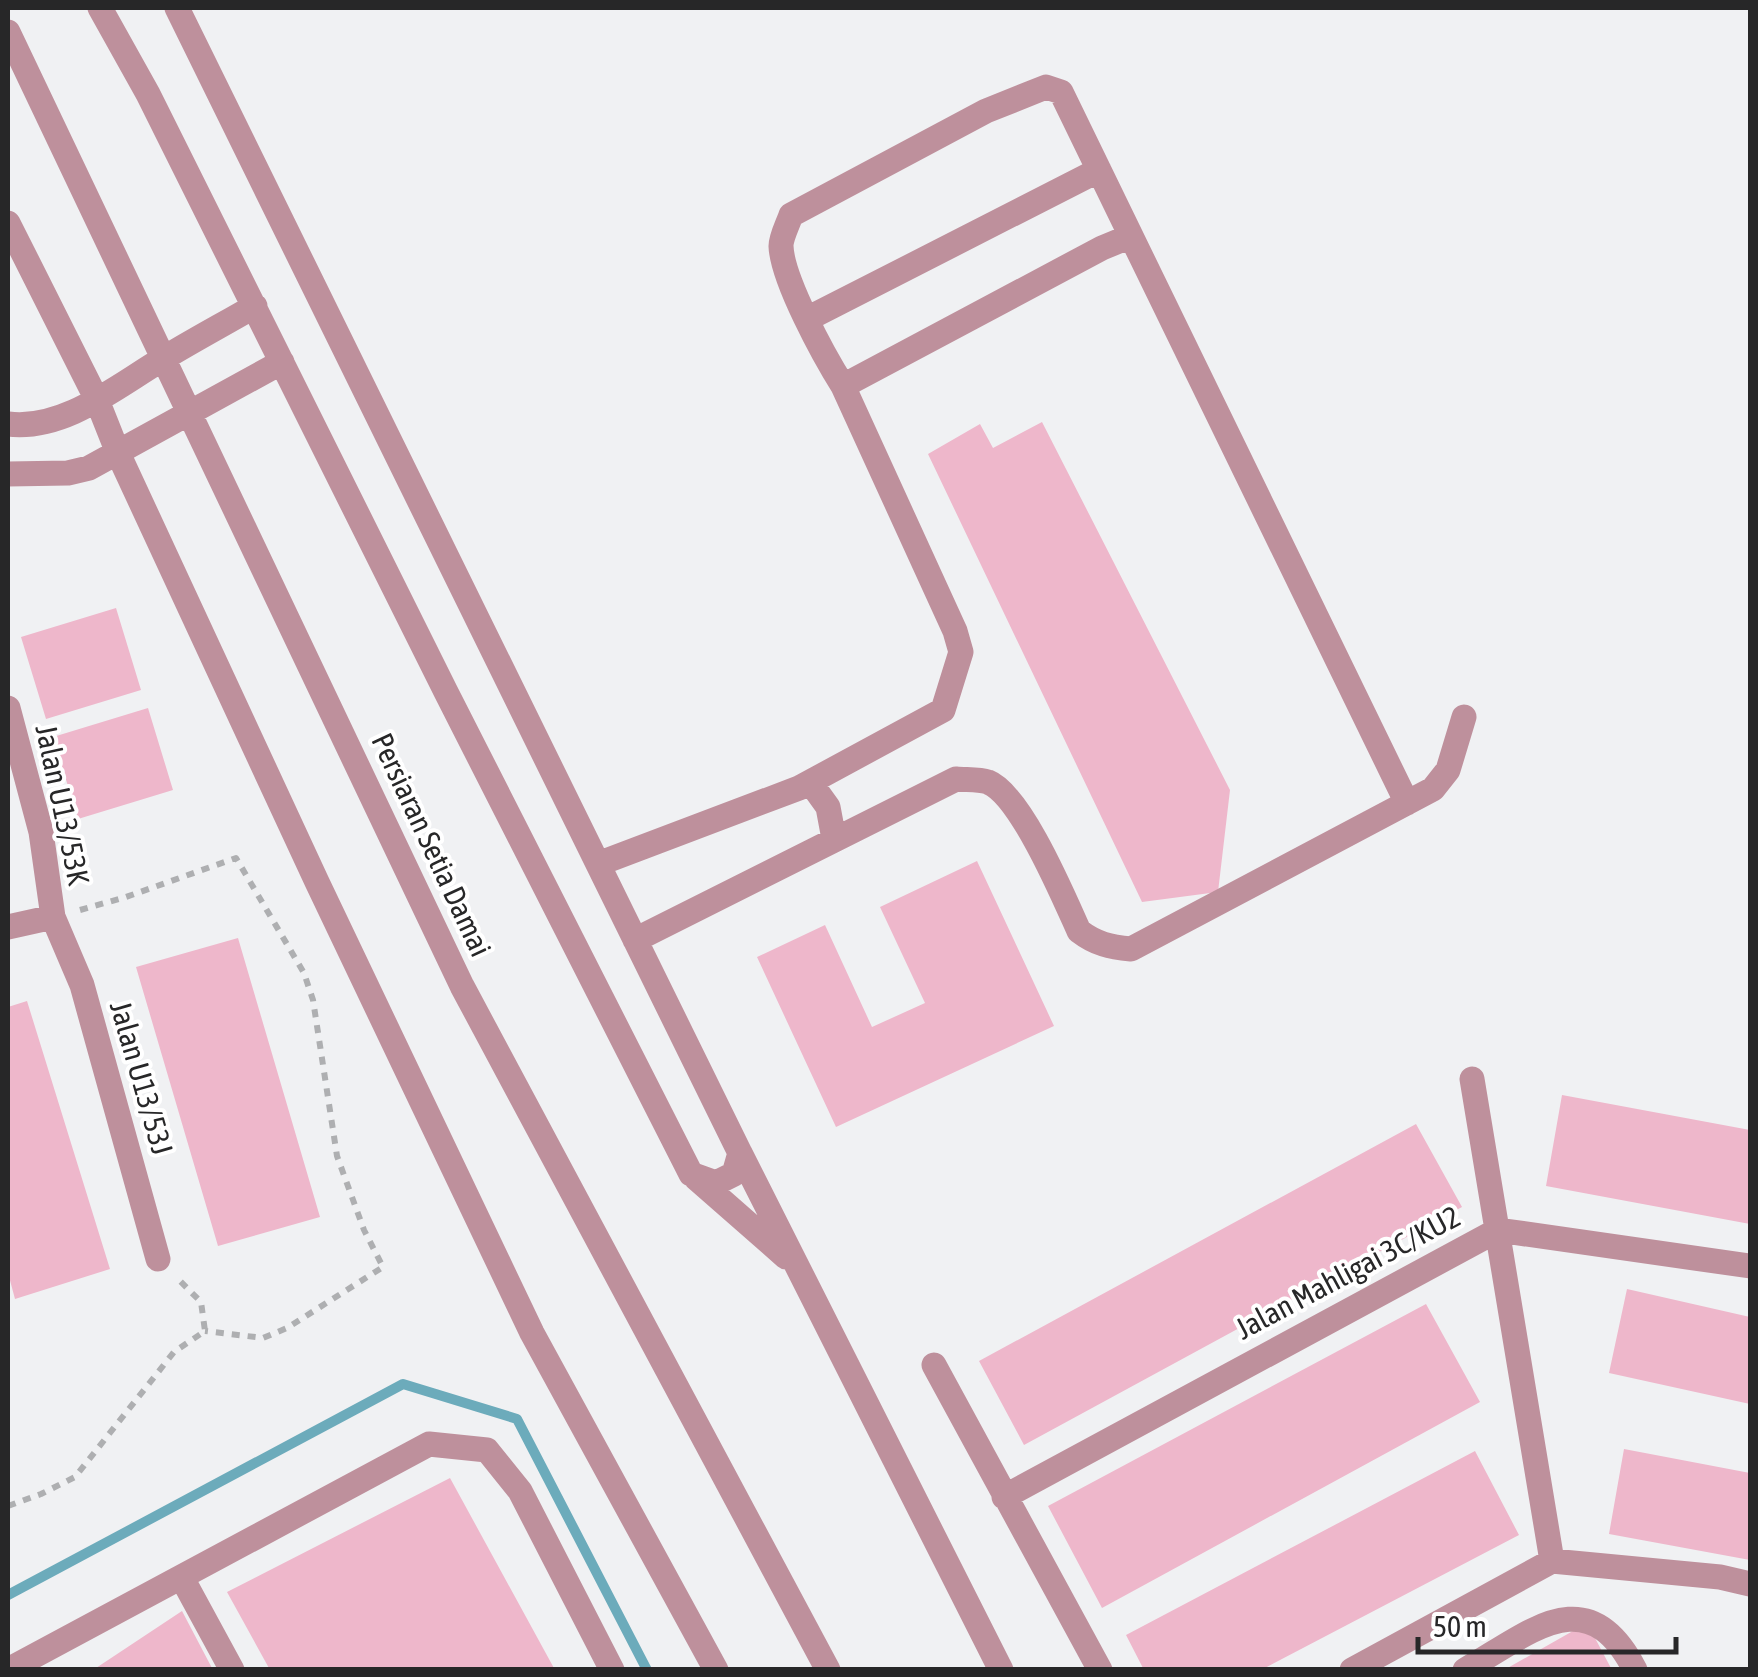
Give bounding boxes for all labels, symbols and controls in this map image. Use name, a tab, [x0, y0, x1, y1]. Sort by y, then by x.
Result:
street label: Jalan U13/53K	[29, 722, 97, 888]
street label: Persiaran Setia Damai	[365, 728, 498, 962]
street label: Jalan U13/53J	[104, 997, 180, 1158]
street label: Jalan Mahligai 3C/KU2	[1230, 1199, 1465, 1346]
scale bar	[1418, 1592, 1676, 1654]
text: 50 m	[1433, 1609, 1487, 1643]

